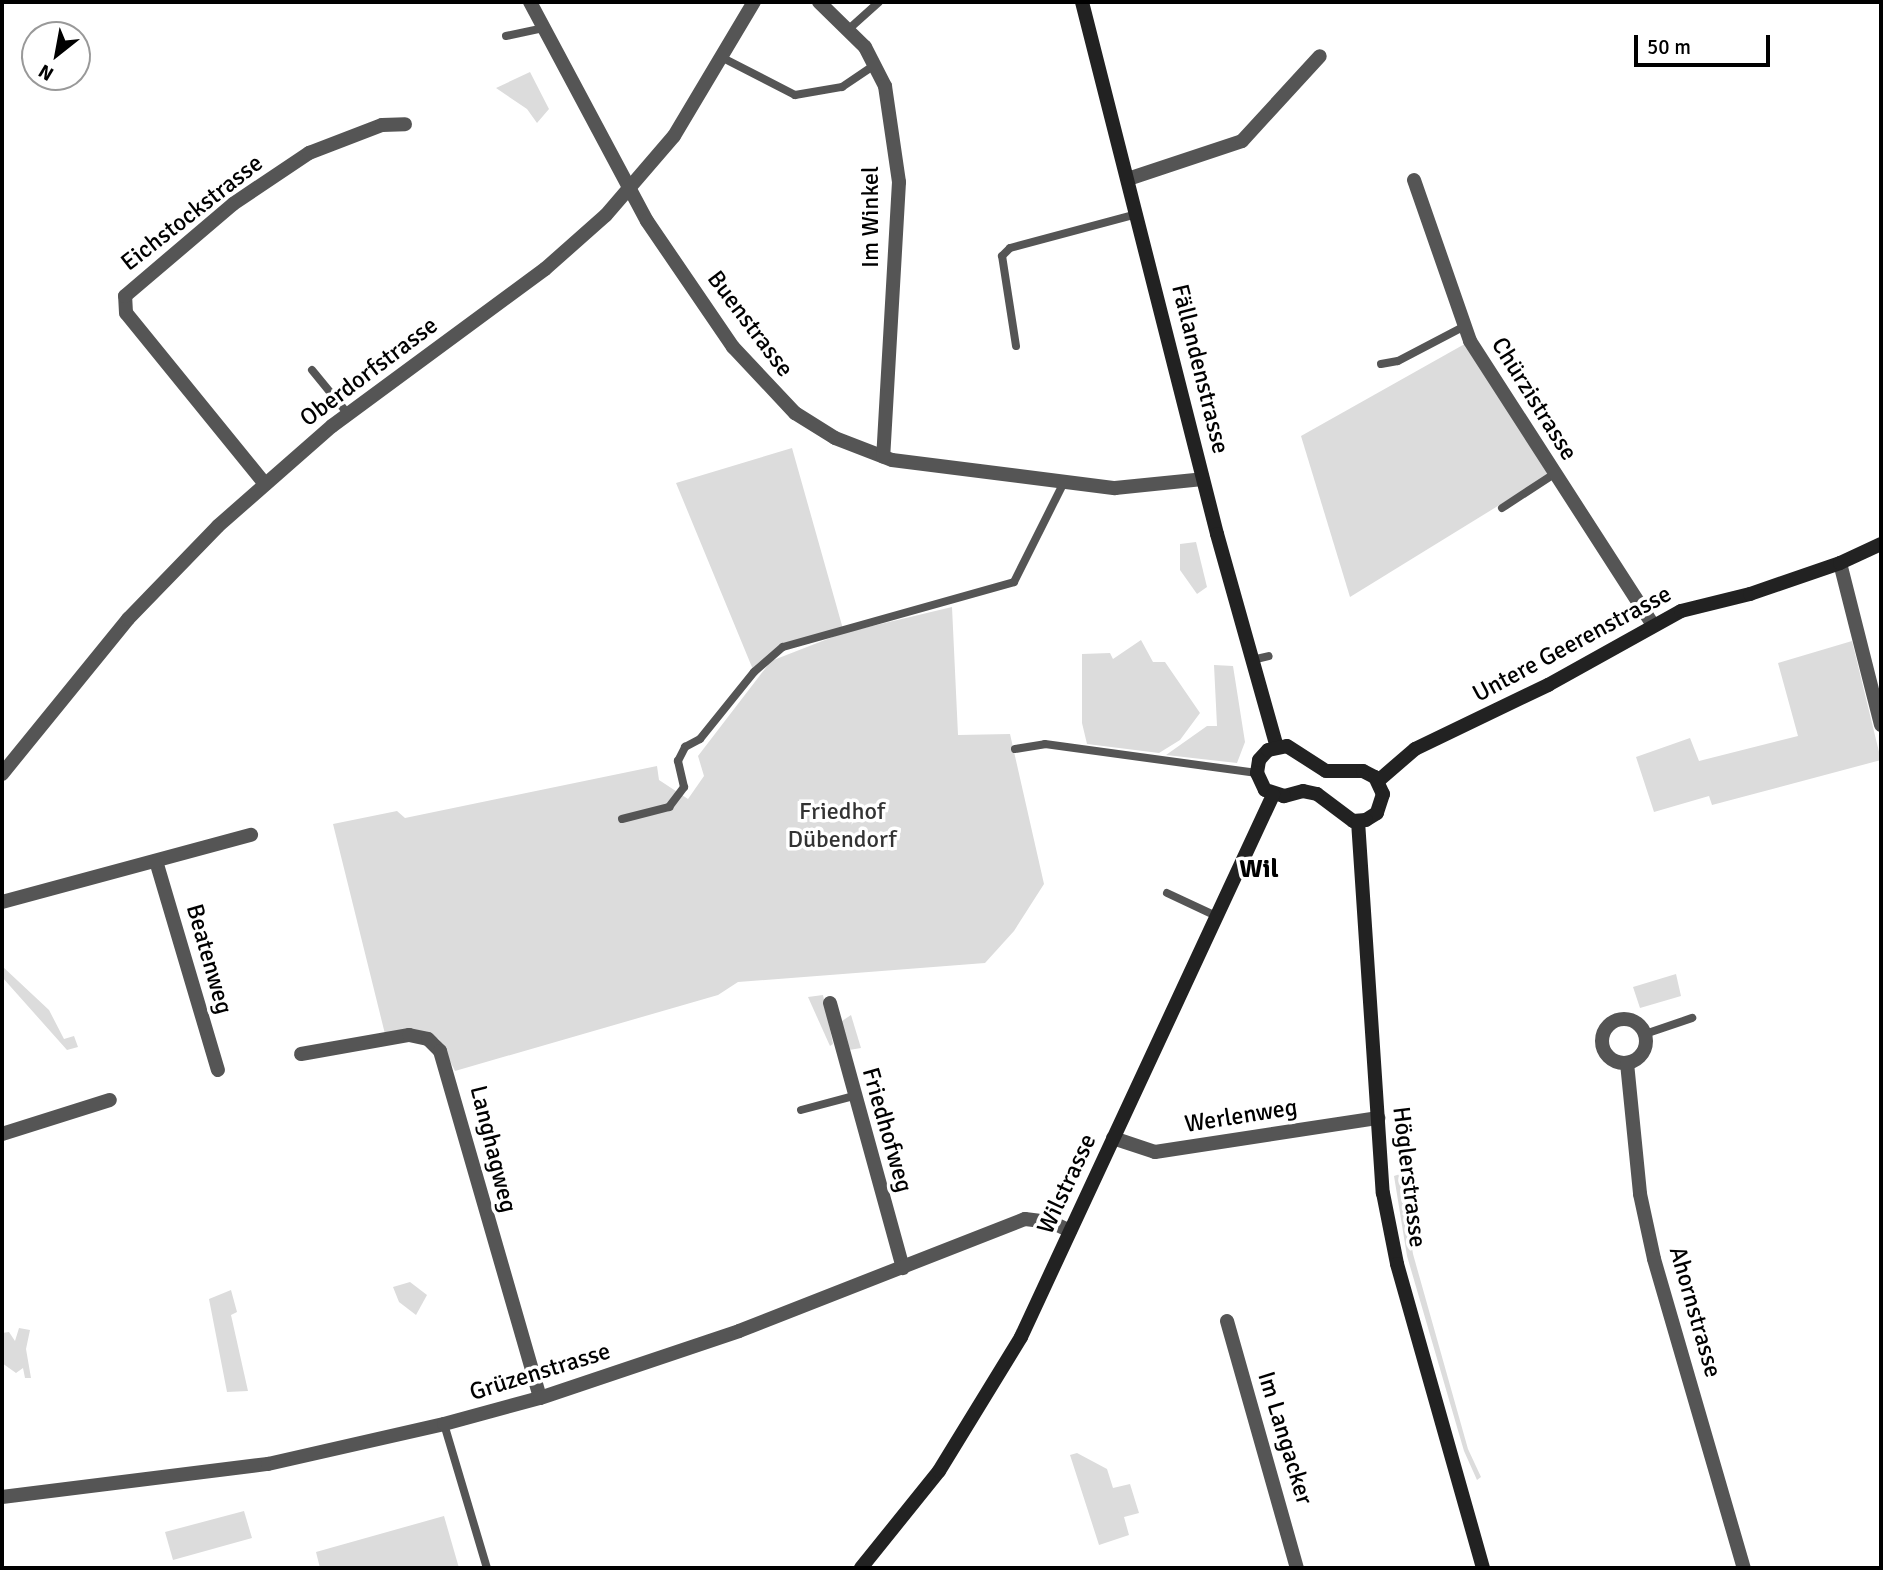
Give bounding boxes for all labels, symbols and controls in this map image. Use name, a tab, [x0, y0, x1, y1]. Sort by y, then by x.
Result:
north arrow	[21, 21, 91, 91]
scale bar	[1638, 21, 1774, 65]
text: 50 m	[1647, 34, 1691, 60]
text: N	[34, 59, 58, 86]
street label: Eichstockstrasse	[115, 149, 269, 277]
street label: Im Winkel	[857, 166, 885, 268]
street label: Buenstrasse	[701, 265, 799, 383]
street label: Fällandenstrasse	[1165, 281, 1235, 457]
street label: Oberdorfstrasse	[295, 311, 443, 433]
street label: Chürzistrasse	[1485, 332, 1583, 466]
street label: Untere Geerenstrasse	[1468, 579, 1676, 709]
park label: Friedhof Dübendorf	[787, 798, 897, 854]
district label: Wil	[1239, 854, 1279, 886]
street label: Beatenweg	[180, 901, 238, 1017]
street label: Friedhofweg	[855, 1064, 919, 1196]
street label: Langhagweg	[463, 1083, 523, 1215]
street label: Werlenweg	[1183, 1093, 1299, 1139]
street label: Höglerstrasse	[1386, 1105, 1432, 1249]
street label: Wilstrasse	[1031, 1130, 1103, 1238]
street label: Ahornstrasse	[1663, 1243, 1727, 1381]
street label: Grüzenstrasse	[466, 1337, 614, 1407]
street label: Im Langacker	[1251, 1368, 1319, 1508]

